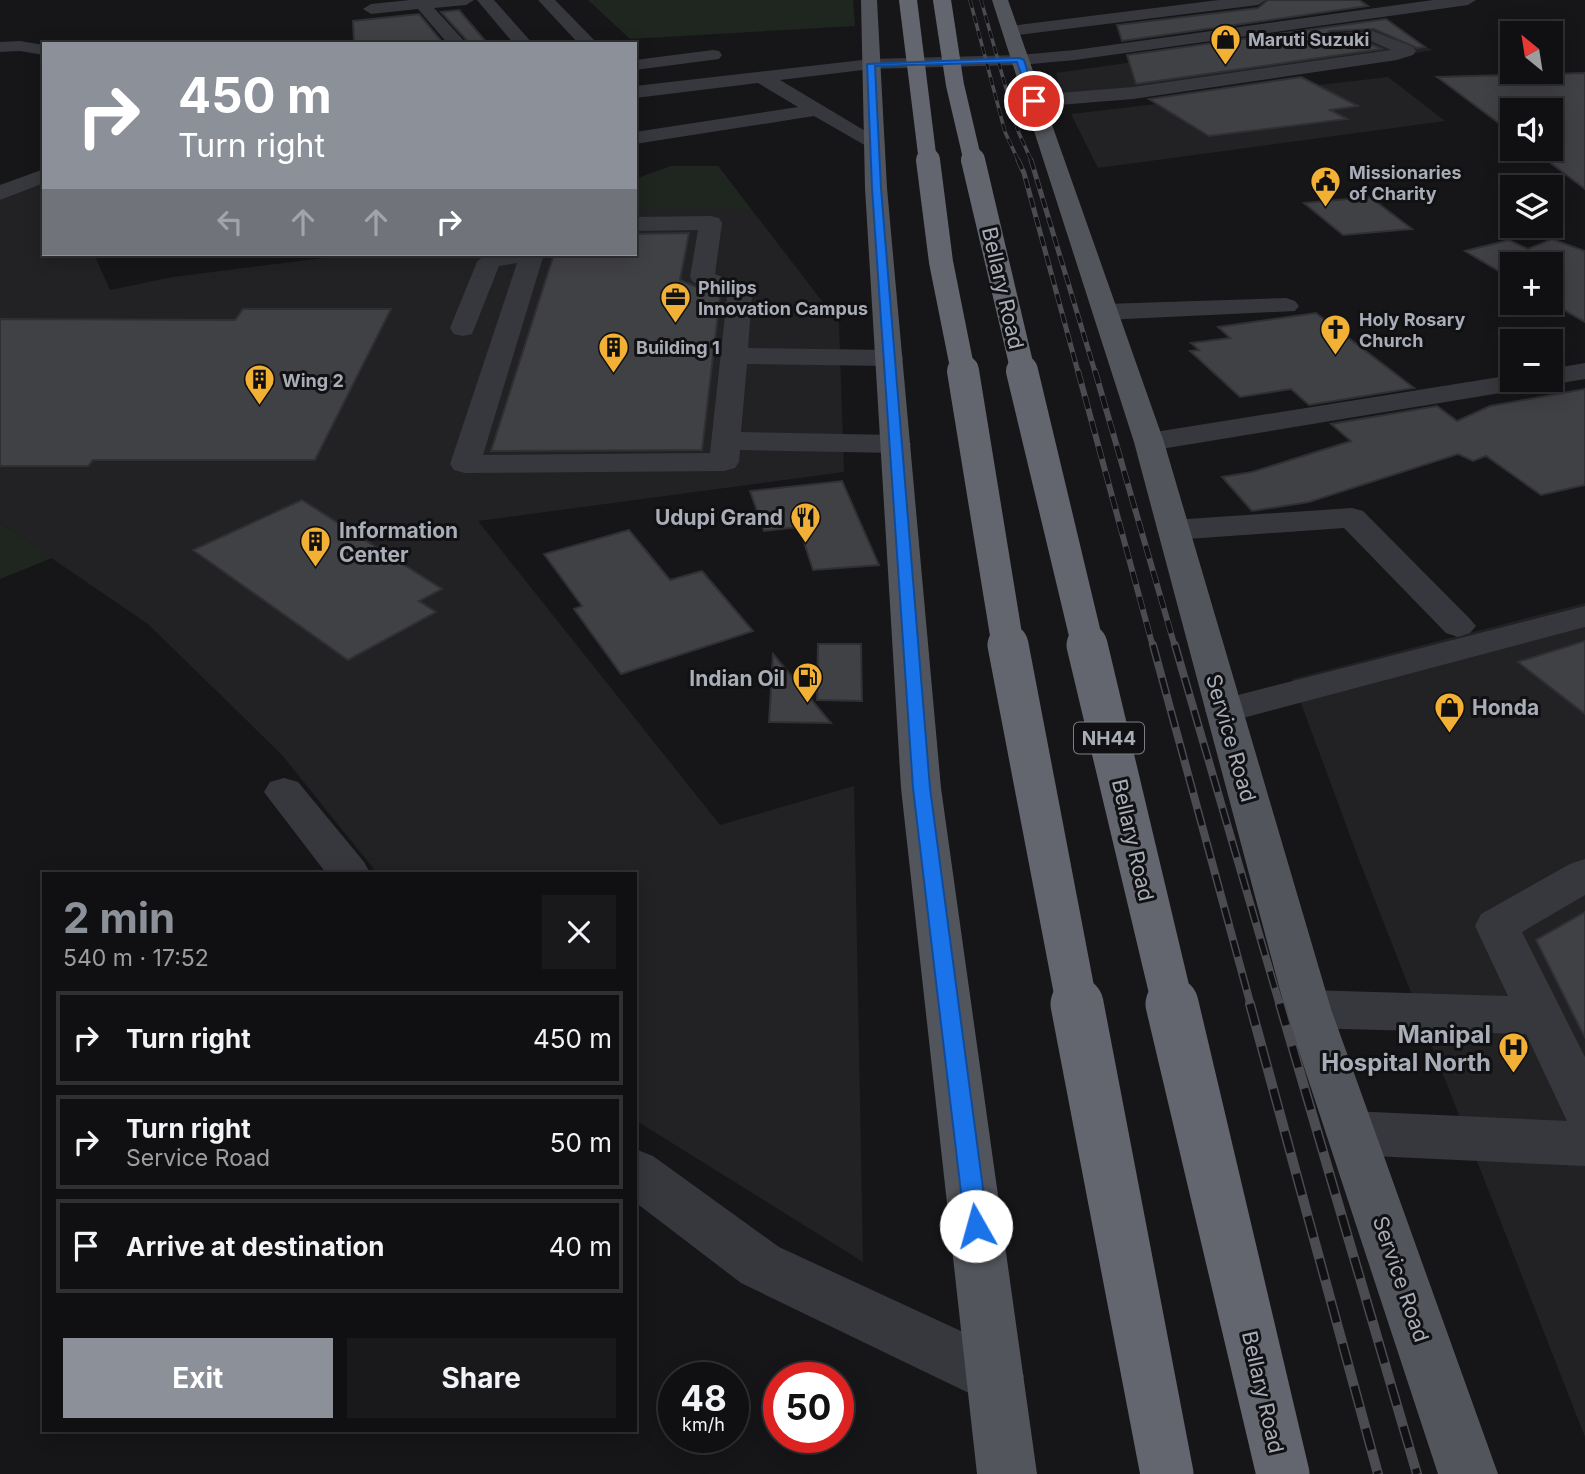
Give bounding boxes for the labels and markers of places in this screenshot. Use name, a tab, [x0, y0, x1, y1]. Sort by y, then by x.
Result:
shop icon: Maruti Suzuki	[1208, 22, 1242, 66]
place label: Maruti Suzuki	[1248, 29, 1369, 50]
pin	[1004, 71, 1064, 131]
place label: Missionaries of Charity	[1349, 162, 1462, 204]
public building icon: Missionaries of Charity	[1309, 165, 1343, 209]
place label: Philips Innovation Campus	[698, 277, 868, 319]
office icon: Philips Innovation Campus	[658, 280, 692, 324]
place label: Holy Rosary Church	[1359, 309, 1465, 351]
church icon: Holy Rosary Church	[1319, 312, 1353, 356]
building icon: Building 1	[596, 330, 630, 374]
place label: Building 1	[636, 337, 720, 358]
building icon: Wing 2	[242, 363, 276, 407]
place label: Wing 2	[282, 370, 344, 391]
restaurant icon: Udupi Grand	[789, 500, 823, 544]
place label: Udupi Grand	[655, 505, 783, 530]
place label: Information Center	[339, 518, 458, 567]
building icon: Information Center	[299, 525, 333, 569]
fuel station icon: Indian Oil	[791, 661, 825, 705]
place label: Indian Oil	[689, 666, 785, 691]
shop icon: Honda	[1432, 690, 1466, 734]
place label: Honda	[1472, 695, 1539, 720]
place label: Manipal Hospital North	[1321, 1020, 1491, 1077]
hospital icon: Manipal Hospital North	[1497, 1031, 1531, 1075]

